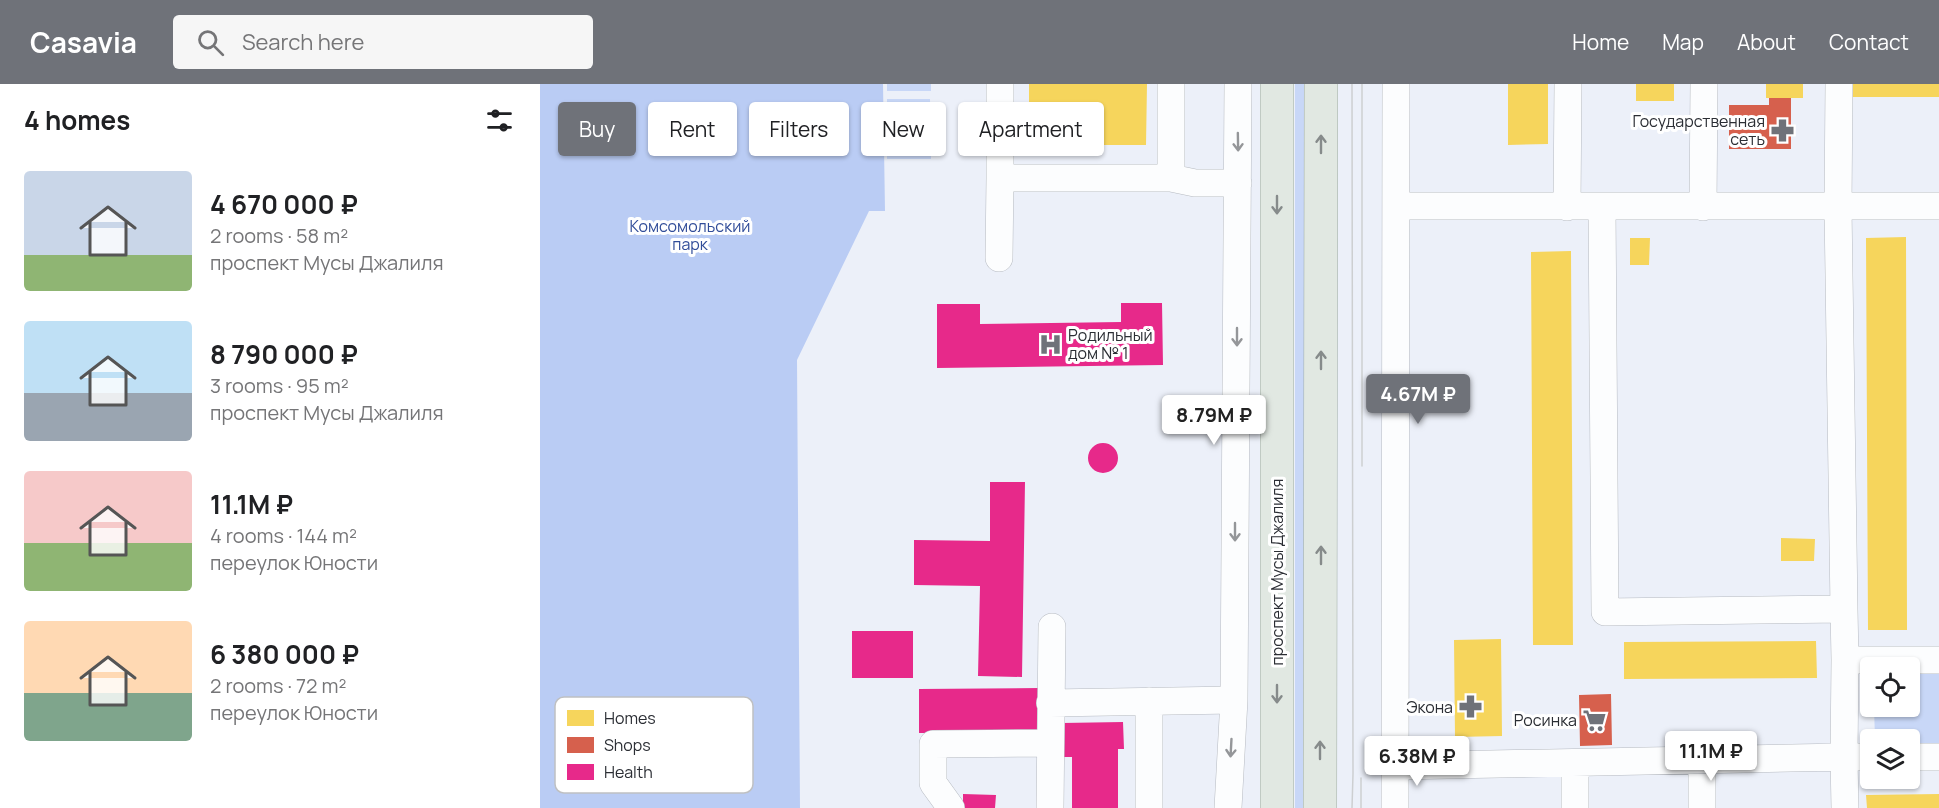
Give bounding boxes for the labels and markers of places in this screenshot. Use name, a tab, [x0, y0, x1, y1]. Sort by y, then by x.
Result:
place label: Государственная сеть	[1632, 110, 1765, 150]
pharmacy icon: Государственная сеть	[1770, 117, 1796, 143]
place label: Родильный дом № 1	[1068, 324, 1153, 364]
hospital icon: Родильный дом № 1	[1037, 331, 1063, 357]
pin: 4.67M ₽	[1363, 374, 1473, 425]
pin: 8.79M ₽	[1159, 395, 1269, 446]
pharmacy icon: Экона	[1458, 694, 1484, 720]
place label: Экона	[1406, 696, 1453, 718]
supermarket icon: Росинка	[1582, 707, 1608, 733]
place label: Росинка	[1514, 709, 1577, 731]
pin: 11.1M ₽	[1656, 731, 1766, 782]
pin: 6.38M ₽	[1362, 736, 1472, 787]

